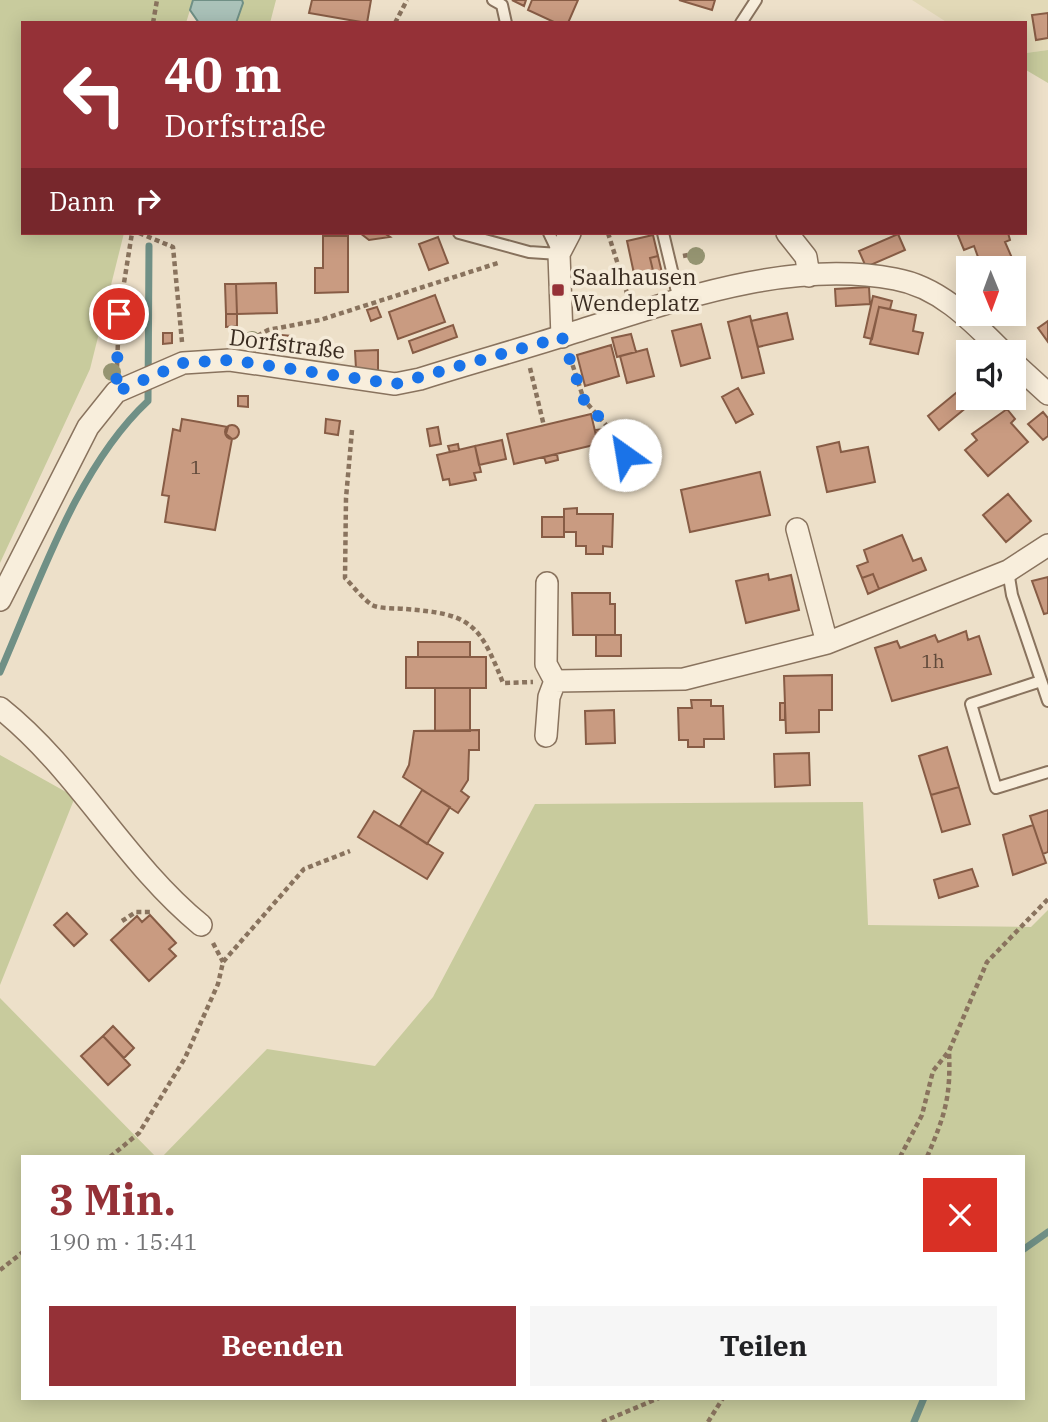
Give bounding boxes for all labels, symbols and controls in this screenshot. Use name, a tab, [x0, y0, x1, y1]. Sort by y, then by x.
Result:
text: 40 m	[164, 42, 282, 105]
icon: left	[49, 49, 140, 140]
text: Dorfstraße	[164, 104, 326, 146]
icon: right	[129, 182, 167, 220]
text: Dann	[49, 184, 115, 218]
north arrow	[956, 256, 1026, 326]
map controls	[956, 256, 1026, 410]
place label: Saalhausen Wendeplatz	[572, 261, 700, 317]
marker: Saalhausen Wendeplatz	[550, 282, 566, 298]
pin	[89, 284, 149, 344]
icon: arrive	[100, 295, 138, 333]
street label: Dorfstraße	[227, 321, 347, 365]
button: sound	[956, 340, 1026, 410]
position arrow	[588, 418, 662, 492]
house number: 1	[190, 455, 202, 479]
house number: 1h	[921, 649, 945, 673]
text: 3 Min.	[49, 1172, 176, 1227]
button: close	[923, 1178, 997, 1252]
text: 190 m · 15:41	[49, 1226, 198, 1256]
button: Beenden	[49, 1306, 516, 1386]
button: Teilen	[530, 1306, 997, 1386]

